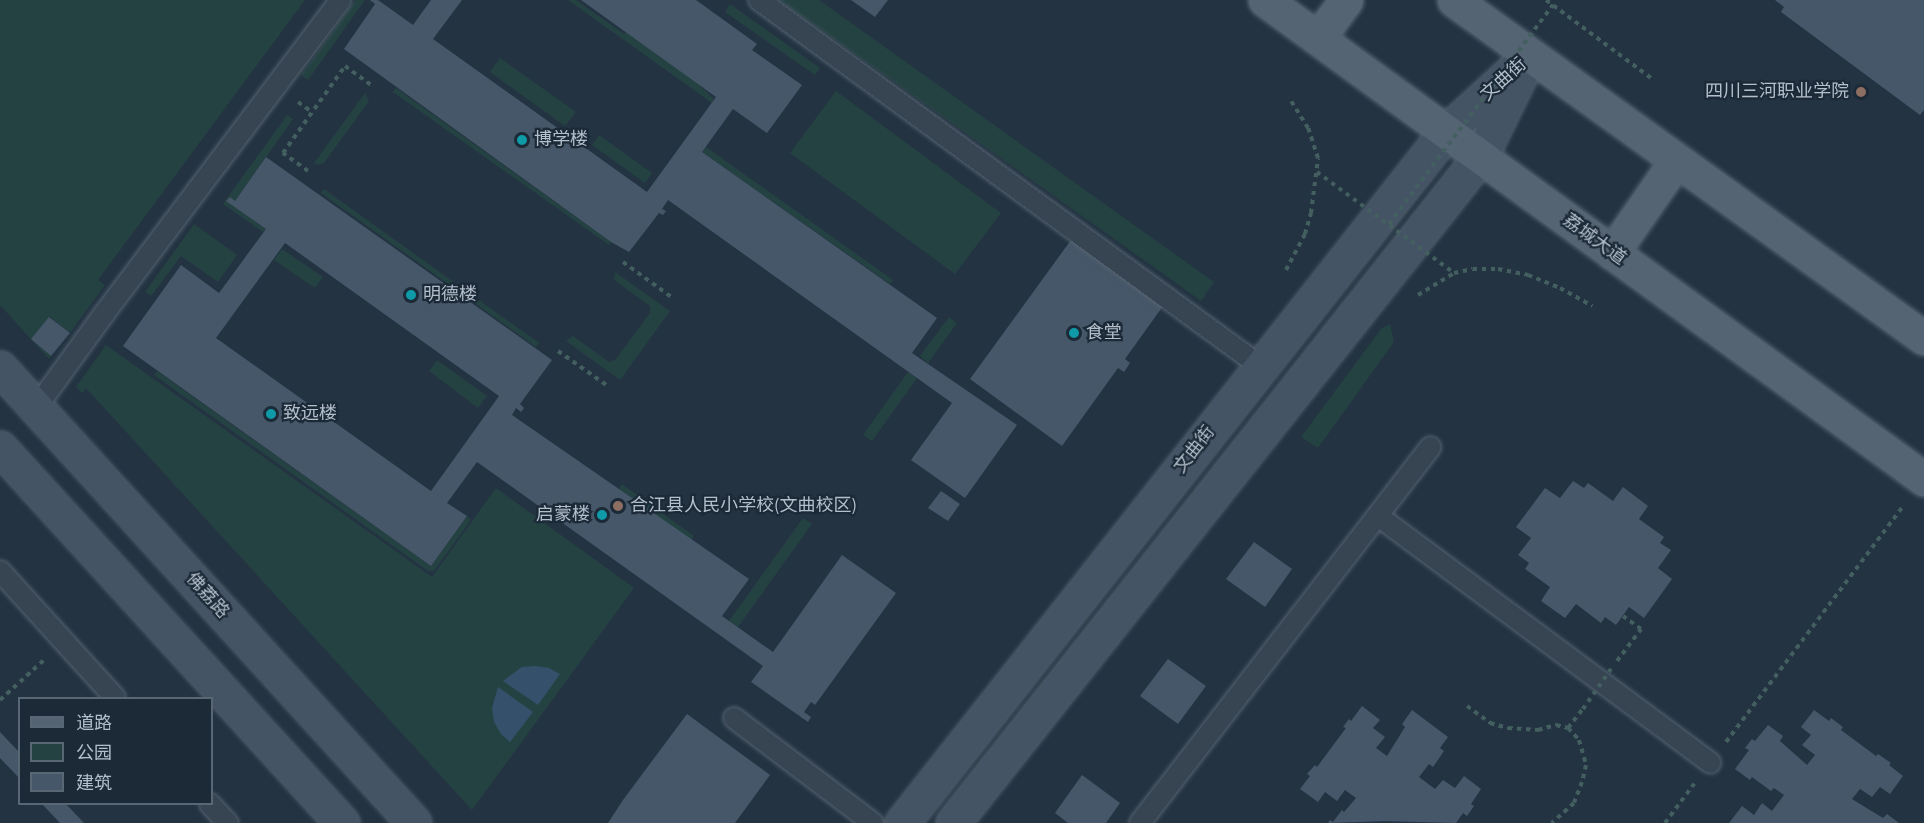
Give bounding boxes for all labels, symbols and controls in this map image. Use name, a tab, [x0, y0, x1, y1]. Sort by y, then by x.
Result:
street label: 文曲街	[1477, 54, 1531, 106]
place label: 四川三河职业学院	[1705, 81, 1849, 103]
marker: 四川三河职业学院	[1854, 85, 1868, 99]
place label: 博学楼	[534, 129, 588, 151]
marker: 博学楼	[515, 133, 529, 147]
street label: 荔城大道	[1559, 210, 1629, 270]
place label: 明德楼	[423, 284, 477, 306]
marker: 明德楼	[404, 288, 418, 302]
place label: 食堂	[1086, 322, 1122, 344]
marker: 食堂	[1067, 326, 1081, 340]
place label: 致远楼	[283, 403, 337, 425]
marker: 致远楼	[264, 407, 278, 421]
street label: 文曲街	[1170, 422, 1220, 478]
place label: 合江县人民小学校(文曲校区)	[630, 495, 857, 517]
marker: 合江县人民小学校(文曲校区)	[611, 499, 625, 513]
place label: 启蒙楼	[536, 504, 590, 526]
marker: 启蒙楼	[595, 508, 609, 522]
street label: 佛荔路	[181, 569, 233, 623]
legend	[18, 697, 213, 805]
text: 道路	[76, 711, 112, 736]
text: 公园	[76, 741, 112, 766]
text: 建筑	[76, 771, 112, 796]

